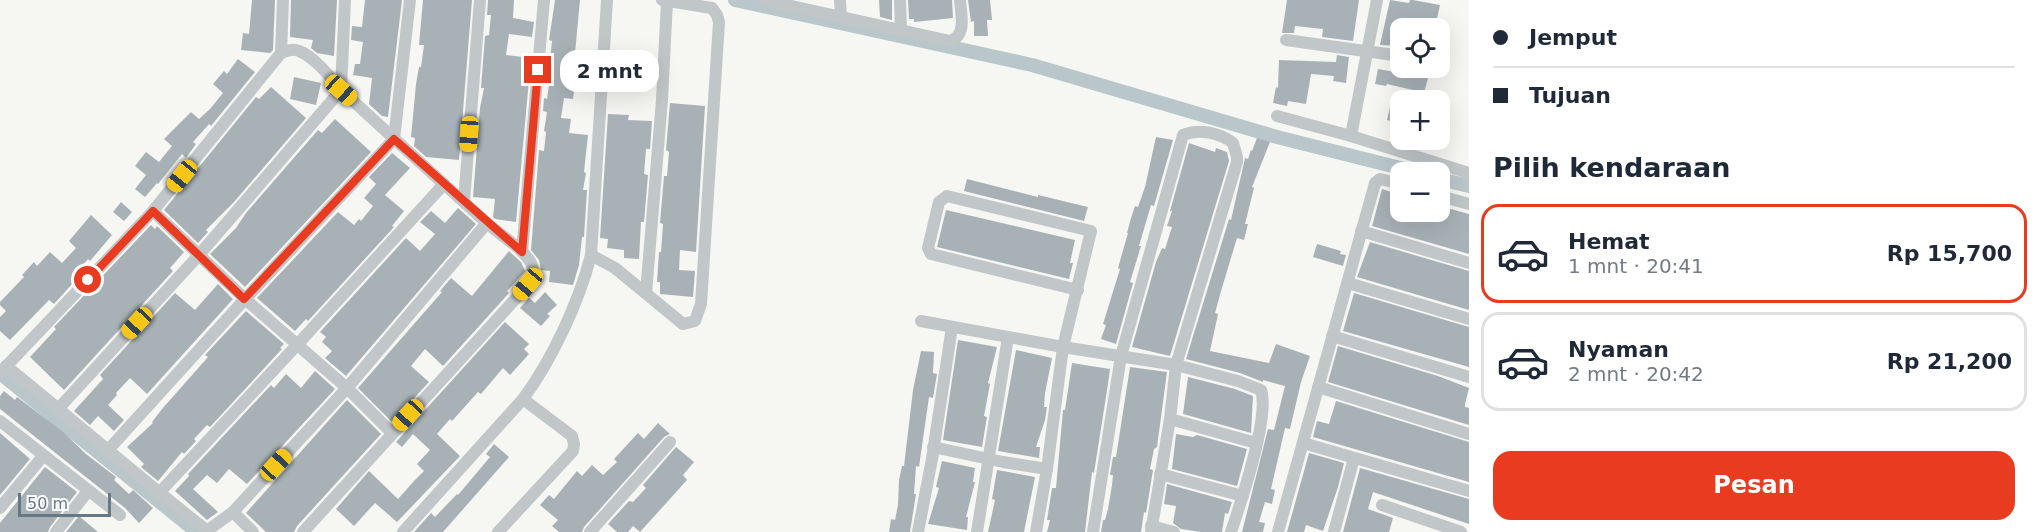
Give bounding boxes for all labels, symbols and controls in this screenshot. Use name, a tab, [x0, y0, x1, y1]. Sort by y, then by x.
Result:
map controls	[1390, 18, 1450, 222]
button: locate	[1390, 18, 1450, 78]
text: Jemput	[1529, 25, 1617, 50]
callout: 2 mnt	[559, 49, 658, 91]
route end	[524, 56, 551, 83]
text: 2 mnt	[577, 59, 642, 83]
car	[322, 71, 360, 109]
text: Tujuan	[1529, 83, 1611, 108]
button: +	[1390, 90, 1450, 150]
car	[459, 115, 479, 153]
text: Pilih kendaraan	[1493, 152, 1730, 183]
car	[164, 156, 200, 196]
button: −	[1390, 162, 1450, 222]
icon: car	[1496, 227, 1550, 281]
text: Hemat	[1568, 229, 1650, 254]
text: Rp 15,700	[1887, 241, 2012, 266]
text: 1 mnt · 20:41	[1568, 254, 1704, 278]
car	[510, 264, 546, 304]
route start	[74, 266, 101, 293]
car	[118, 304, 156, 342]
icon: car	[1496, 335, 1550, 389]
text: Nyaman	[1568, 337, 1669, 362]
text: Rp 21,200	[1887, 349, 2012, 374]
text: 2 mnt · 20:42	[1568, 362, 1704, 386]
car	[389, 396, 427, 434]
car	[257, 446, 295, 484]
button: Pesan	[1493, 451, 2015, 520]
scale bar	[18, 490, 111, 518]
text: 50 m	[27, 494, 68, 513]

